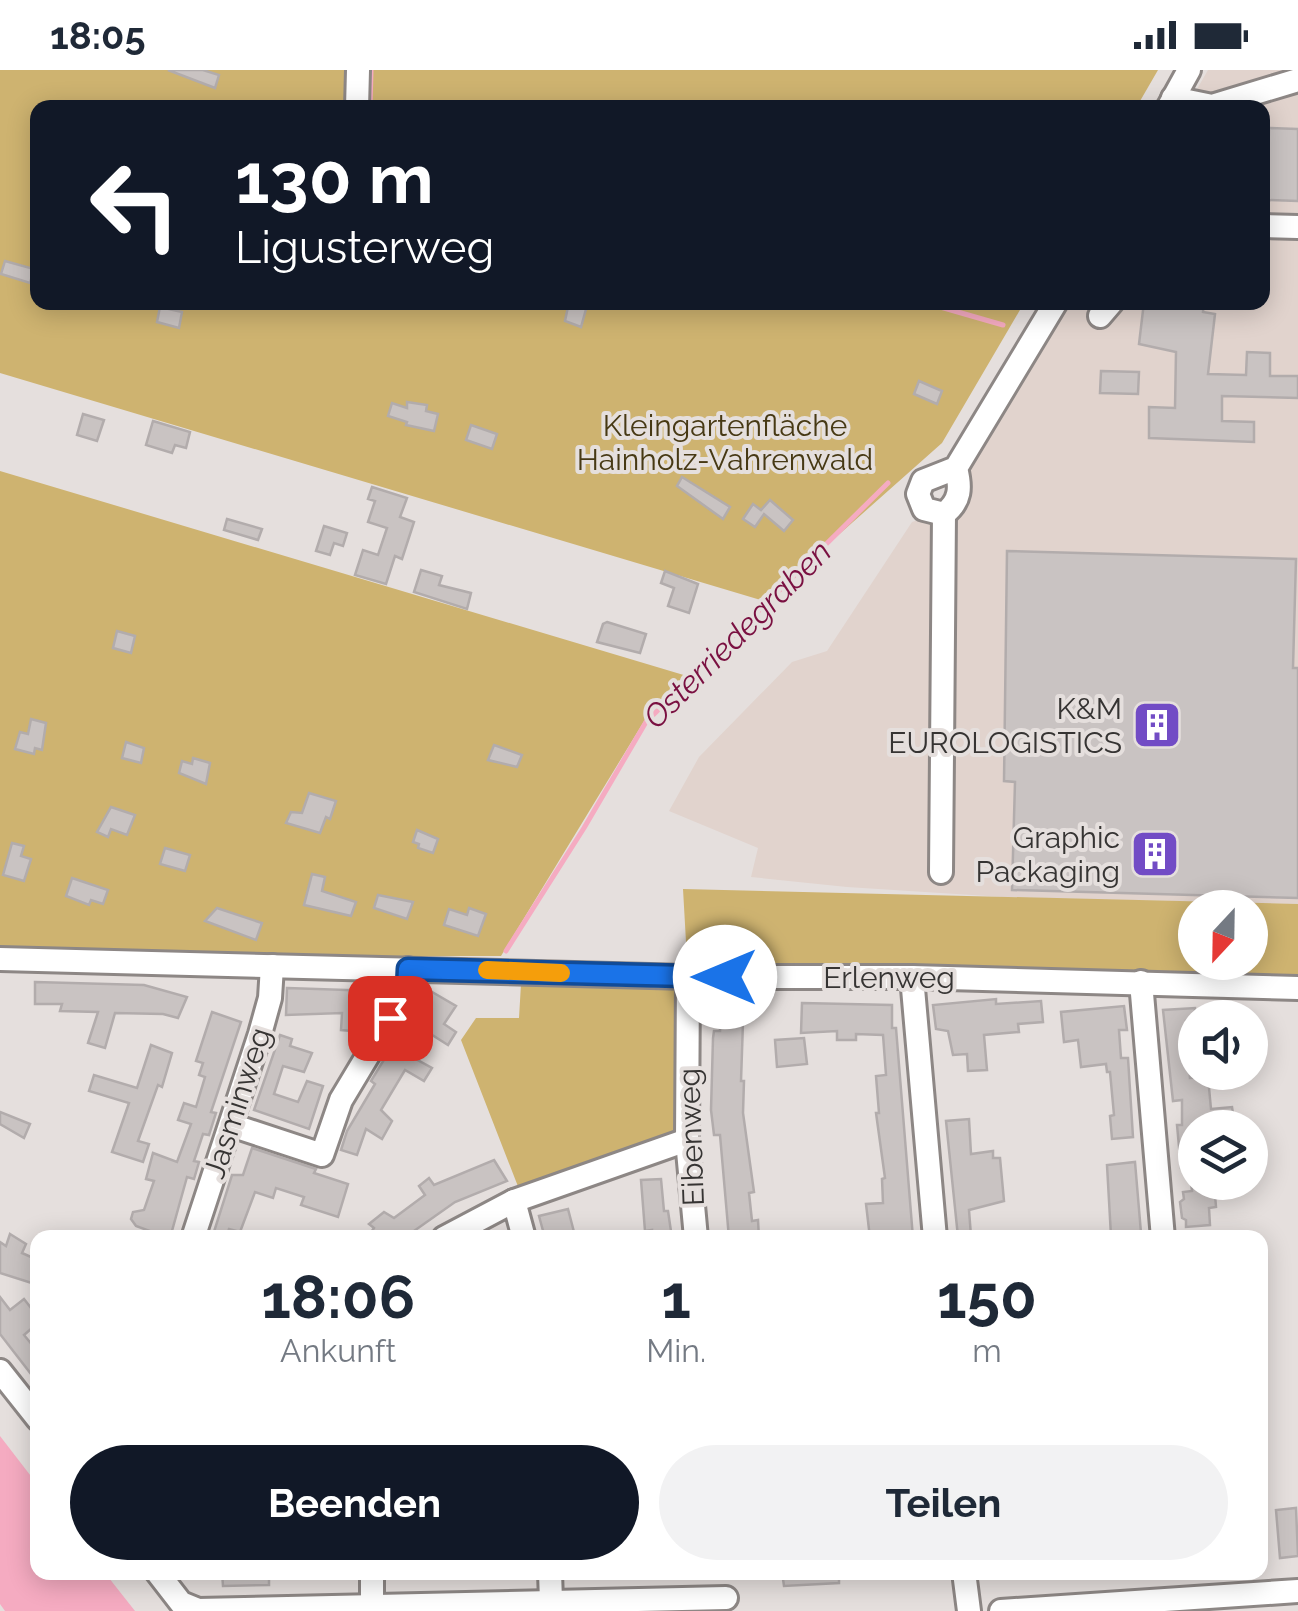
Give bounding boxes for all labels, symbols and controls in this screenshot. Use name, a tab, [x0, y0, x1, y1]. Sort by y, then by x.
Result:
text: 18:05	[50, 13, 146, 58]
text: 130 m	[235, 137, 434, 219]
icon: left	[70, 140, 200, 270]
text: Ligusterweg	[235, 221, 494, 274]
park label: Kleingartenfläche Hainholz-Vahrenwald	[577, 408, 873, 477]
water label: Osterriedegraben	[636, 533, 838, 735]
place label: K&M EUROLOGISTICS	[888, 691, 1122, 760]
building icon: K&M EUROLOGISTICS	[1131, 699, 1183, 751]
place label: Graphic Packaging	[975, 820, 1120, 889]
building icon: Graphic Packaging	[1129, 828, 1181, 880]
north arrow	[1178, 890, 1268, 980]
map controls	[1178, 890, 1268, 1200]
position arrow	[673, 925, 777, 1029]
street label: Erlenweg	[823, 960, 955, 995]
pin	[348, 976, 433, 1061]
icon: arrive	[363, 991, 418, 1046]
button: sound	[1178, 1000, 1268, 1090]
street label: Jasminweg	[196, 1023, 278, 1183]
street label: Eibenweg	[671, 1067, 711, 1207]
button: layers	[1178, 1110, 1268, 1200]
text: 18:06	[261, 1262, 415, 1332]
text: 1	[661, 1262, 691, 1332]
text: 150	[937, 1262, 1037, 1332]
text: Ankunft	[280, 1332, 396, 1369]
text: Min.	[646, 1332, 706, 1369]
text: m	[972, 1332, 1002, 1369]
button: Beenden	[70, 1445, 639, 1560]
button: Teilen	[659, 1445, 1228, 1560]

